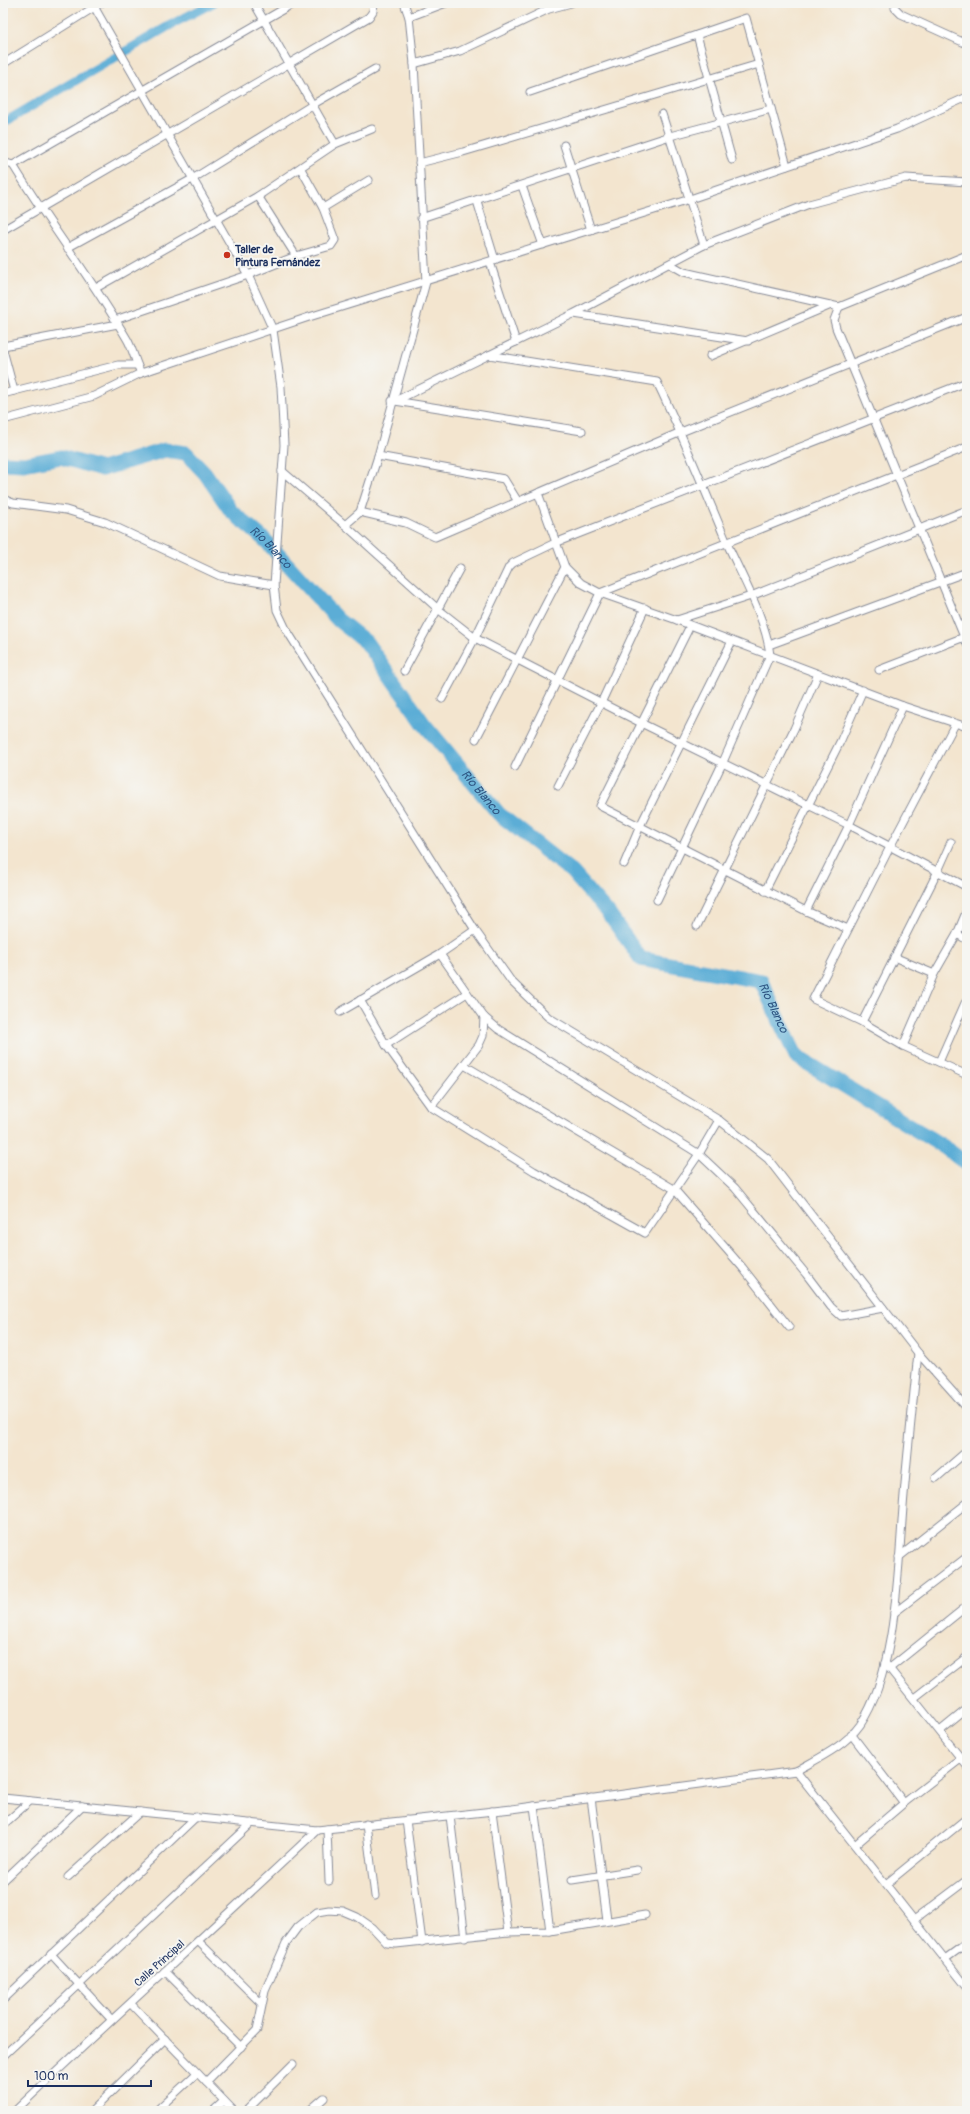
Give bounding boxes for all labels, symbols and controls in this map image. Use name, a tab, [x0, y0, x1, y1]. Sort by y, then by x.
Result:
place label: Taller de Pintura Fernández	[234, 243, 321, 269]
marker: Taller de Pintura Fernández	[222, 250, 232, 260]
water label: Río Blanco	[246, 523, 296, 573]
water label: Río Blanco	[458, 767, 504, 819]
water label: Río Blanco	[755, 980, 792, 1037]
street label: Calle Principal	[131, 1937, 187, 1989]
scale bar	[28, 2062, 151, 2088]
text: 100 m	[34, 2069, 69, 2084]

